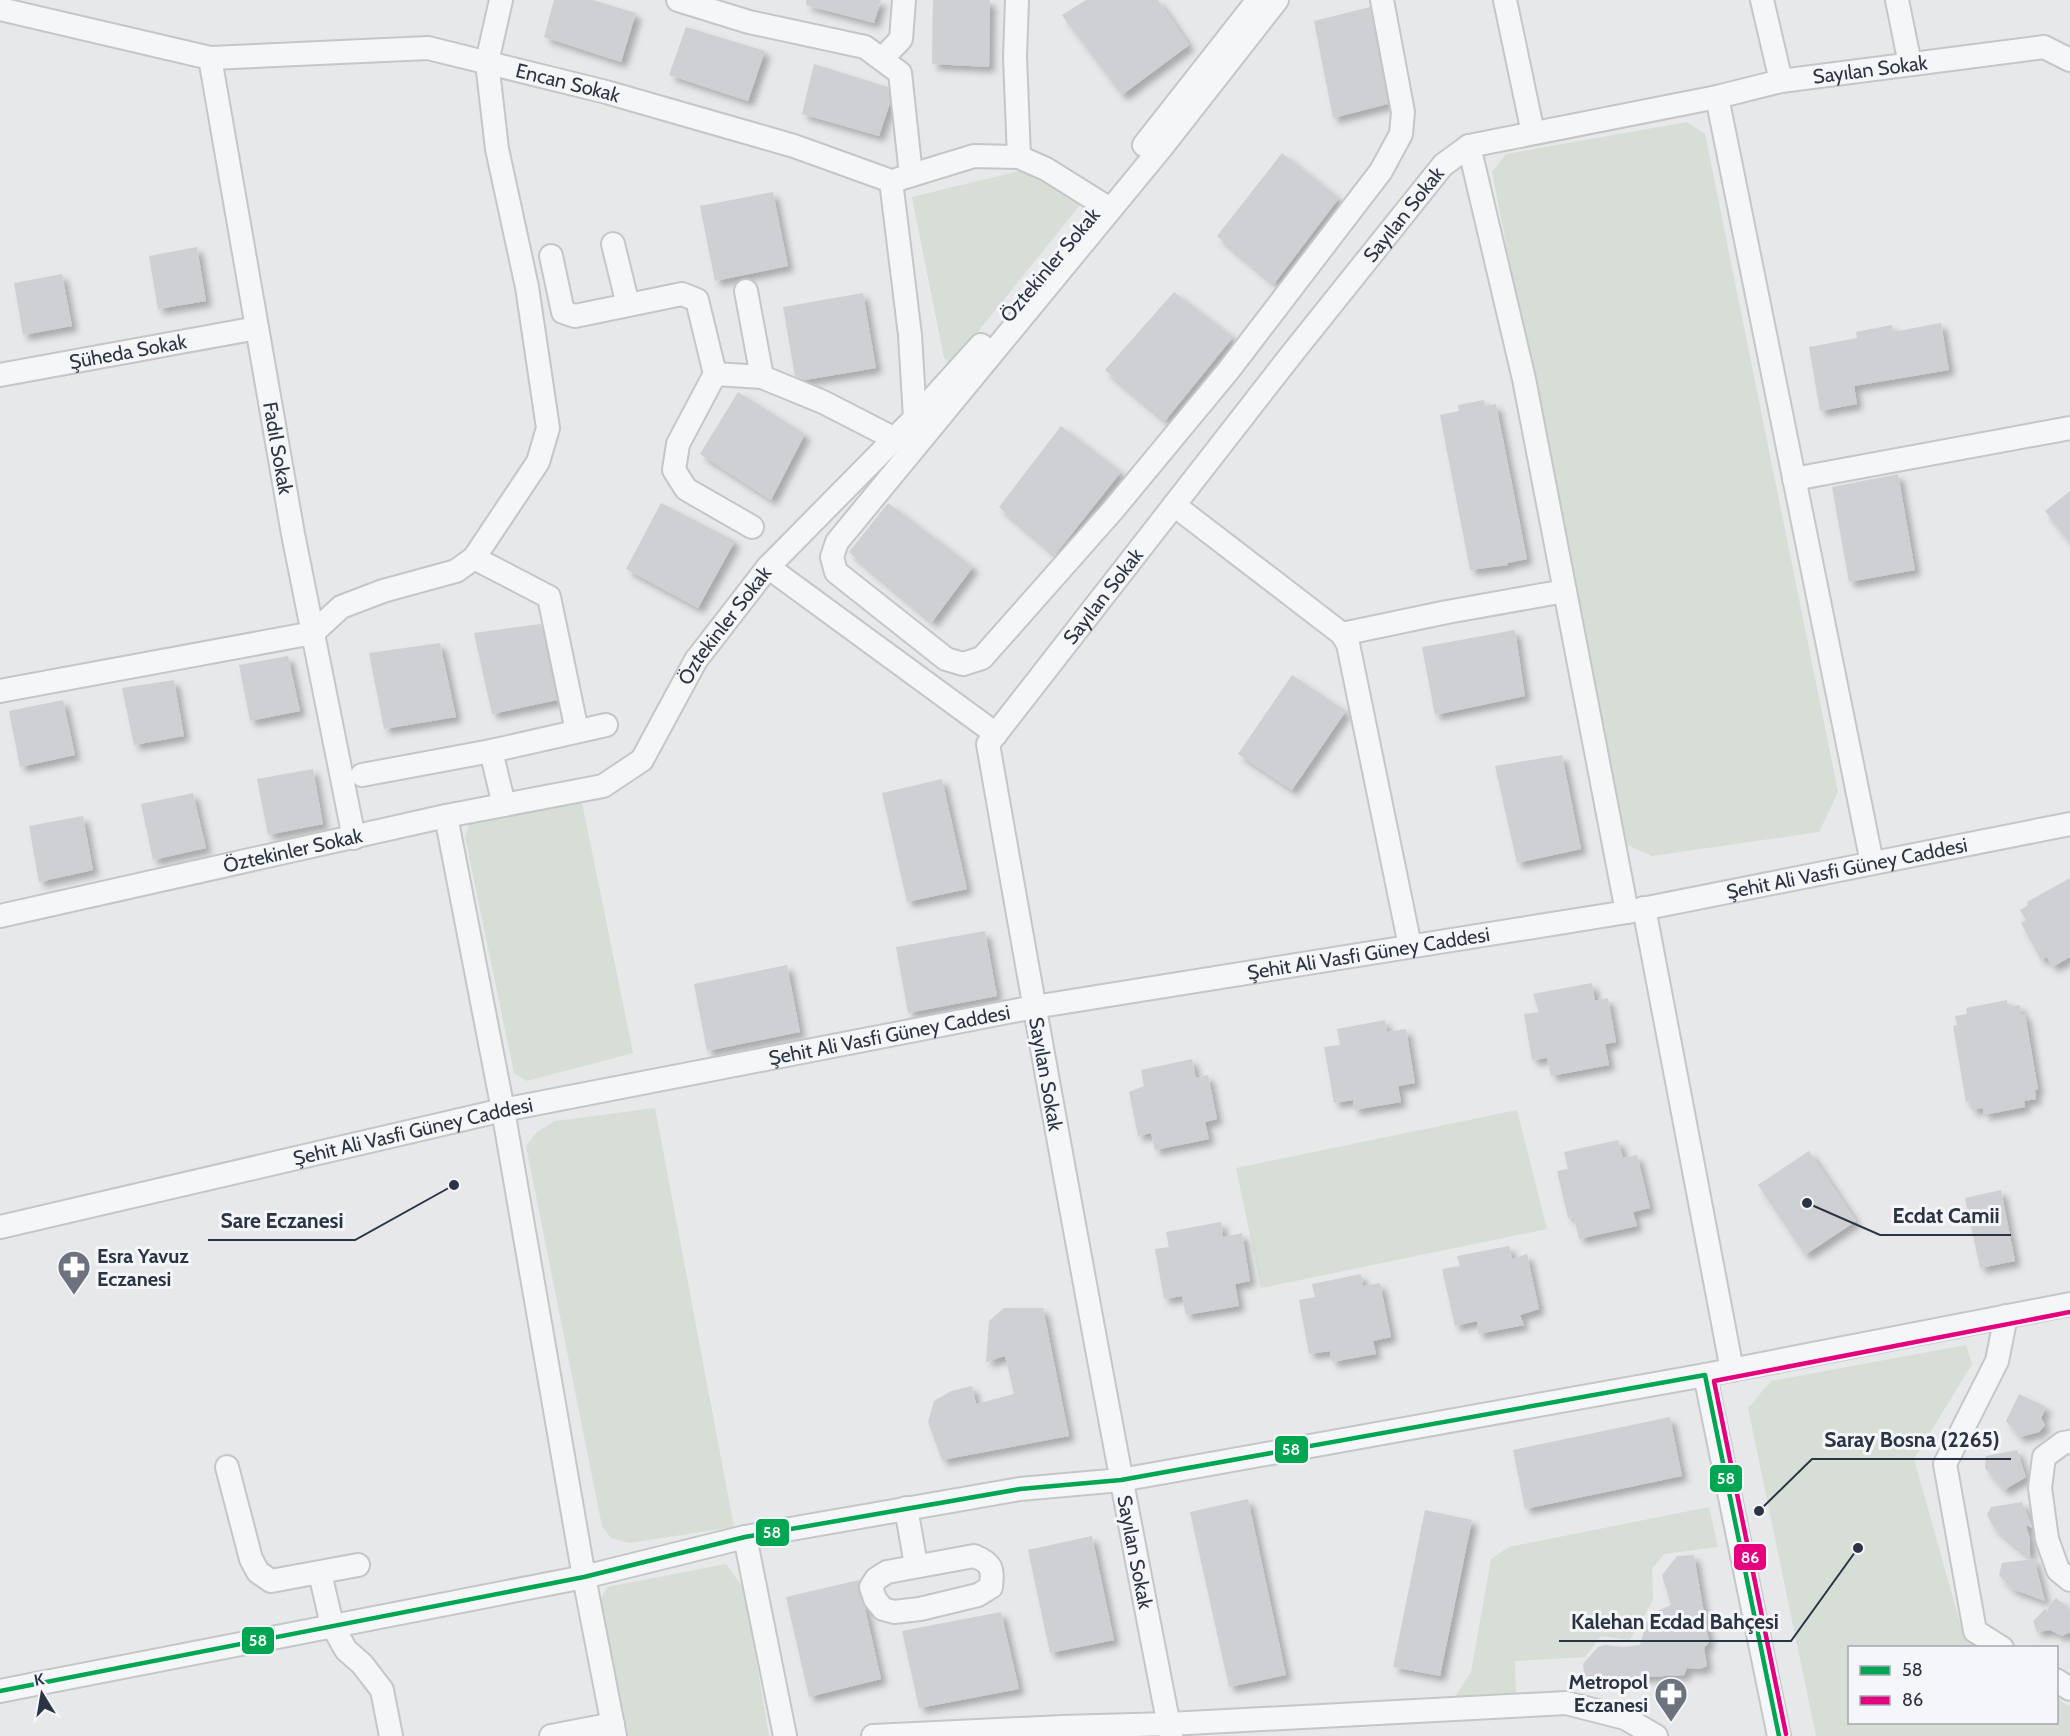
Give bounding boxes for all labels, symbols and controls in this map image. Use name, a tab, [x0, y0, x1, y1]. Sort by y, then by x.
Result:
street label: Sayılan Sokak	[1811, 50, 1929, 89]
street label: Encan Sokak	[513, 58, 623, 107]
street label: Sayılan Sokak	[1358, 162, 1449, 267]
street label: Öztekinler Sokak	[995, 203, 1105, 327]
street label: Şüheda Sokak	[67, 329, 188, 374]
street label: Fadıl Sokak	[258, 400, 298, 496]
street label: Sayılan Sokak	[1058, 543, 1148, 649]
street label: Öztekinler Sokak	[673, 561, 776, 689]
street label: Öztekinler Sokak	[221, 823, 365, 878]
street label: Şehit Ali Vasfi Güney Caddesi	[1724, 833, 1969, 904]
street label: Şehit Ali Vasfi Güney Caddesi	[1245, 922, 1491, 985]
street label: Şehit Ali Vasfi Güney Caddesi	[767, 1000, 1012, 1070]
street label: Sayılan Sokak	[1024, 1015, 1068, 1133]
street label: Şehit Ali Vasfi Güney Caddesi	[291, 1092, 535, 1170]
callout: Ecdat Camii	[1880, 1196, 2011, 1235]
callout: Sare Eczanesi	[208, 1201, 355, 1240]
text: Ecdat Camii	[1893, 1203, 2000, 1228]
text: Sare Eczanesi	[221, 1208, 343, 1233]
place label: Esra Yavuz Eczanesi	[97, 1244, 189, 1291]
pharmacy icon: Esra Yavuz Eczanesi	[56, 1249, 92, 1296]
callout: Saray Bosna (2265)	[1812, 1420, 2011, 1459]
text: Saray Bosna (2265)	[1824, 1427, 2000, 1452]
line badge: 58	[1274, 1435, 1309, 1464]
text: 58	[1282, 1440, 1300, 1459]
line badge: 58	[1709, 1464, 1743, 1493]
text: 58	[1717, 1469, 1735, 1488]
street label: Sayılan Sokak	[1112, 1493, 1158, 1611]
line badge: 58	[755, 1518, 790, 1547]
text: 58	[763, 1523, 781, 1542]
line badge: 86	[1733, 1543, 1767, 1571]
text: 86	[1741, 1548, 1759, 1567]
callout: Kalehan Ecdad Bahçesi	[1559, 1602, 1791, 1641]
text: Kalehan Ecdad Bahçesi	[1571, 1609, 1779, 1634]
line badge: 58	[241, 1626, 275, 1655]
text: 58	[249, 1631, 267, 1650]
legend	[1848, 1646, 2058, 1724]
text: 58	[1902, 1659, 1923, 1681]
north arrow	[12, 1664, 72, 1724]
text: K	[32, 1669, 46, 1690]
place label: Metropol Eczanesi	[1569, 1670, 1648, 1717]
pharmacy icon: Metropol Eczanesi	[1653, 1676, 1689, 1723]
text: 86	[1902, 1689, 1923, 1711]

